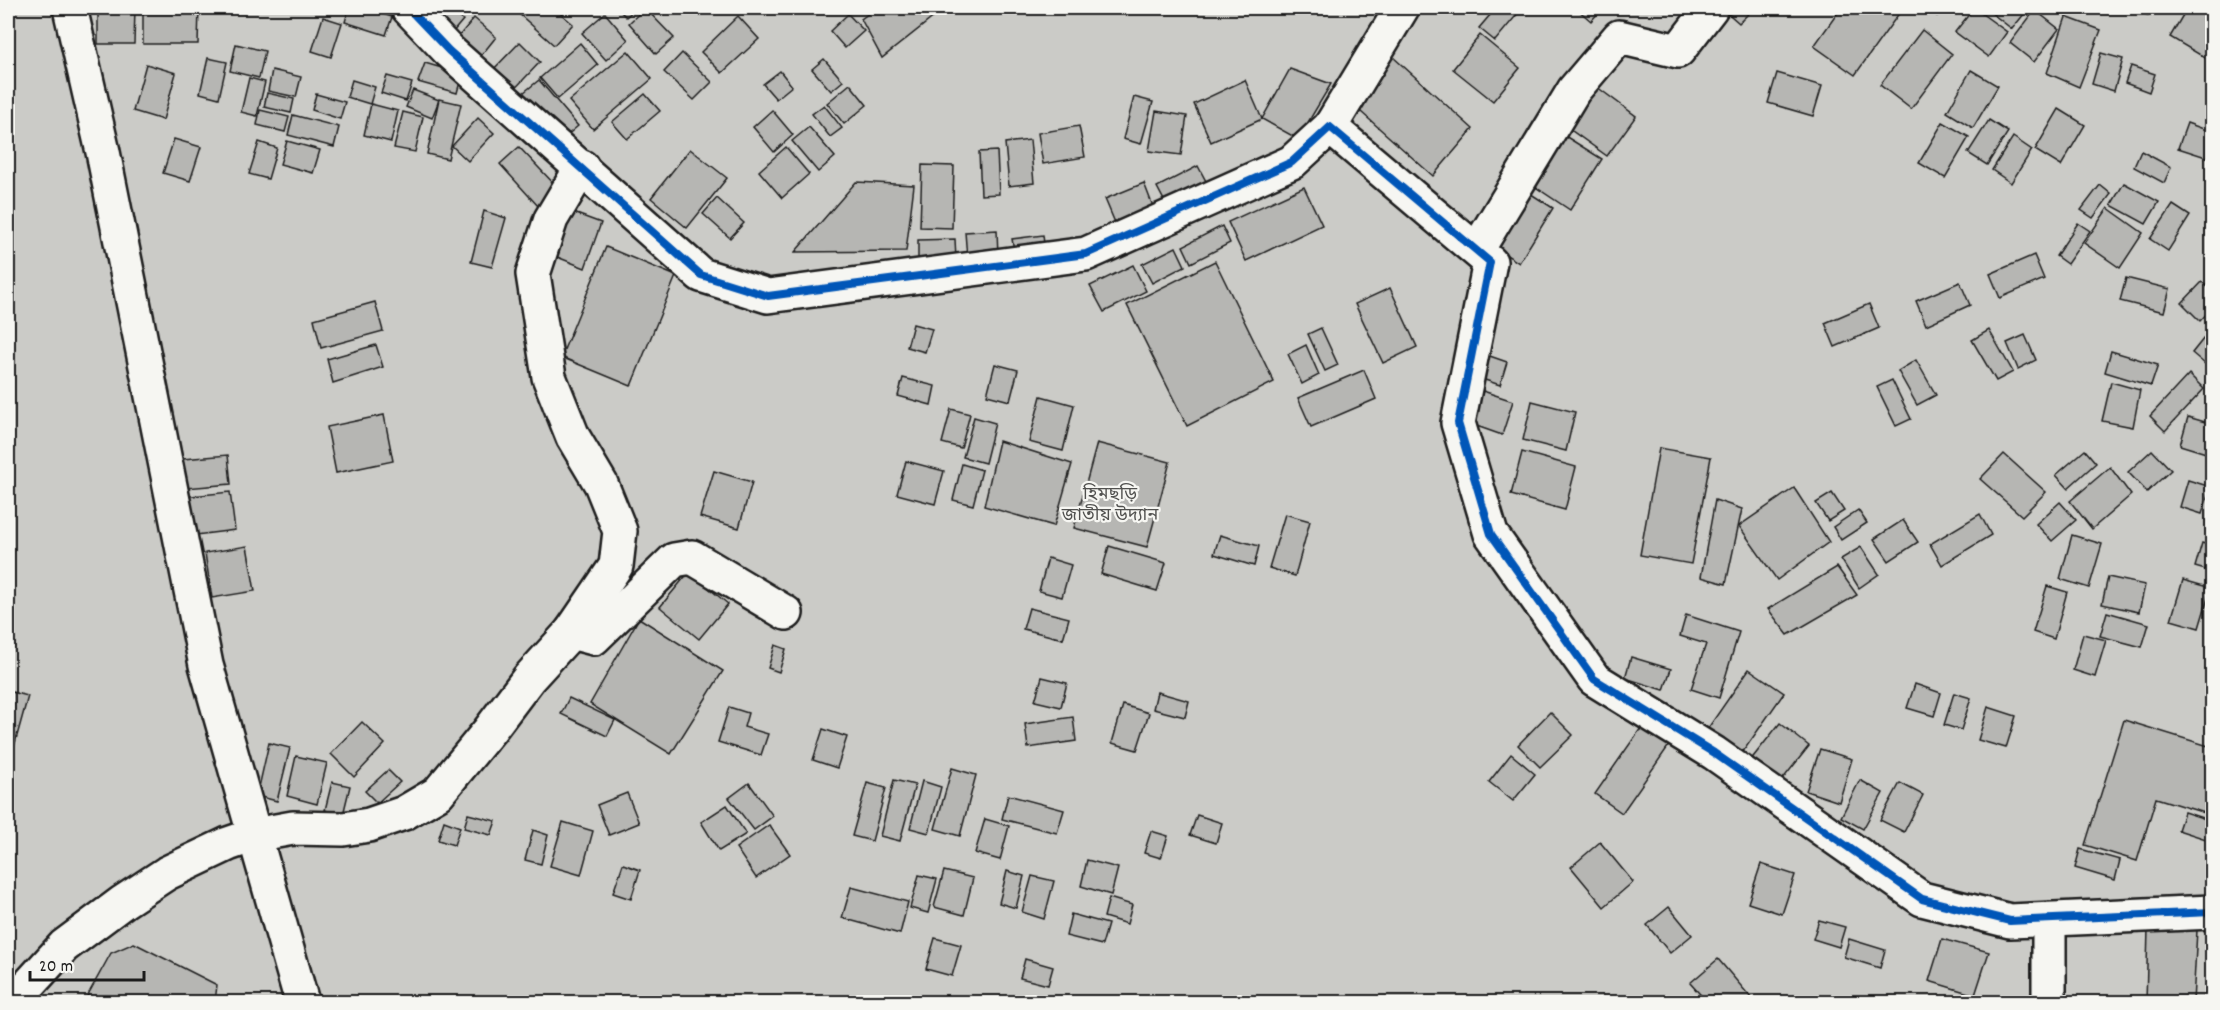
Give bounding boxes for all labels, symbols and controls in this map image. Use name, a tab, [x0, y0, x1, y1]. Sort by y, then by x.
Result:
park label: হিমছড়ি জাতীয় উদ্যান	[1061, 483, 1159, 529]
scale bar	[30, 944, 144, 982]
text: 20 m	[39, 955, 73, 980]

